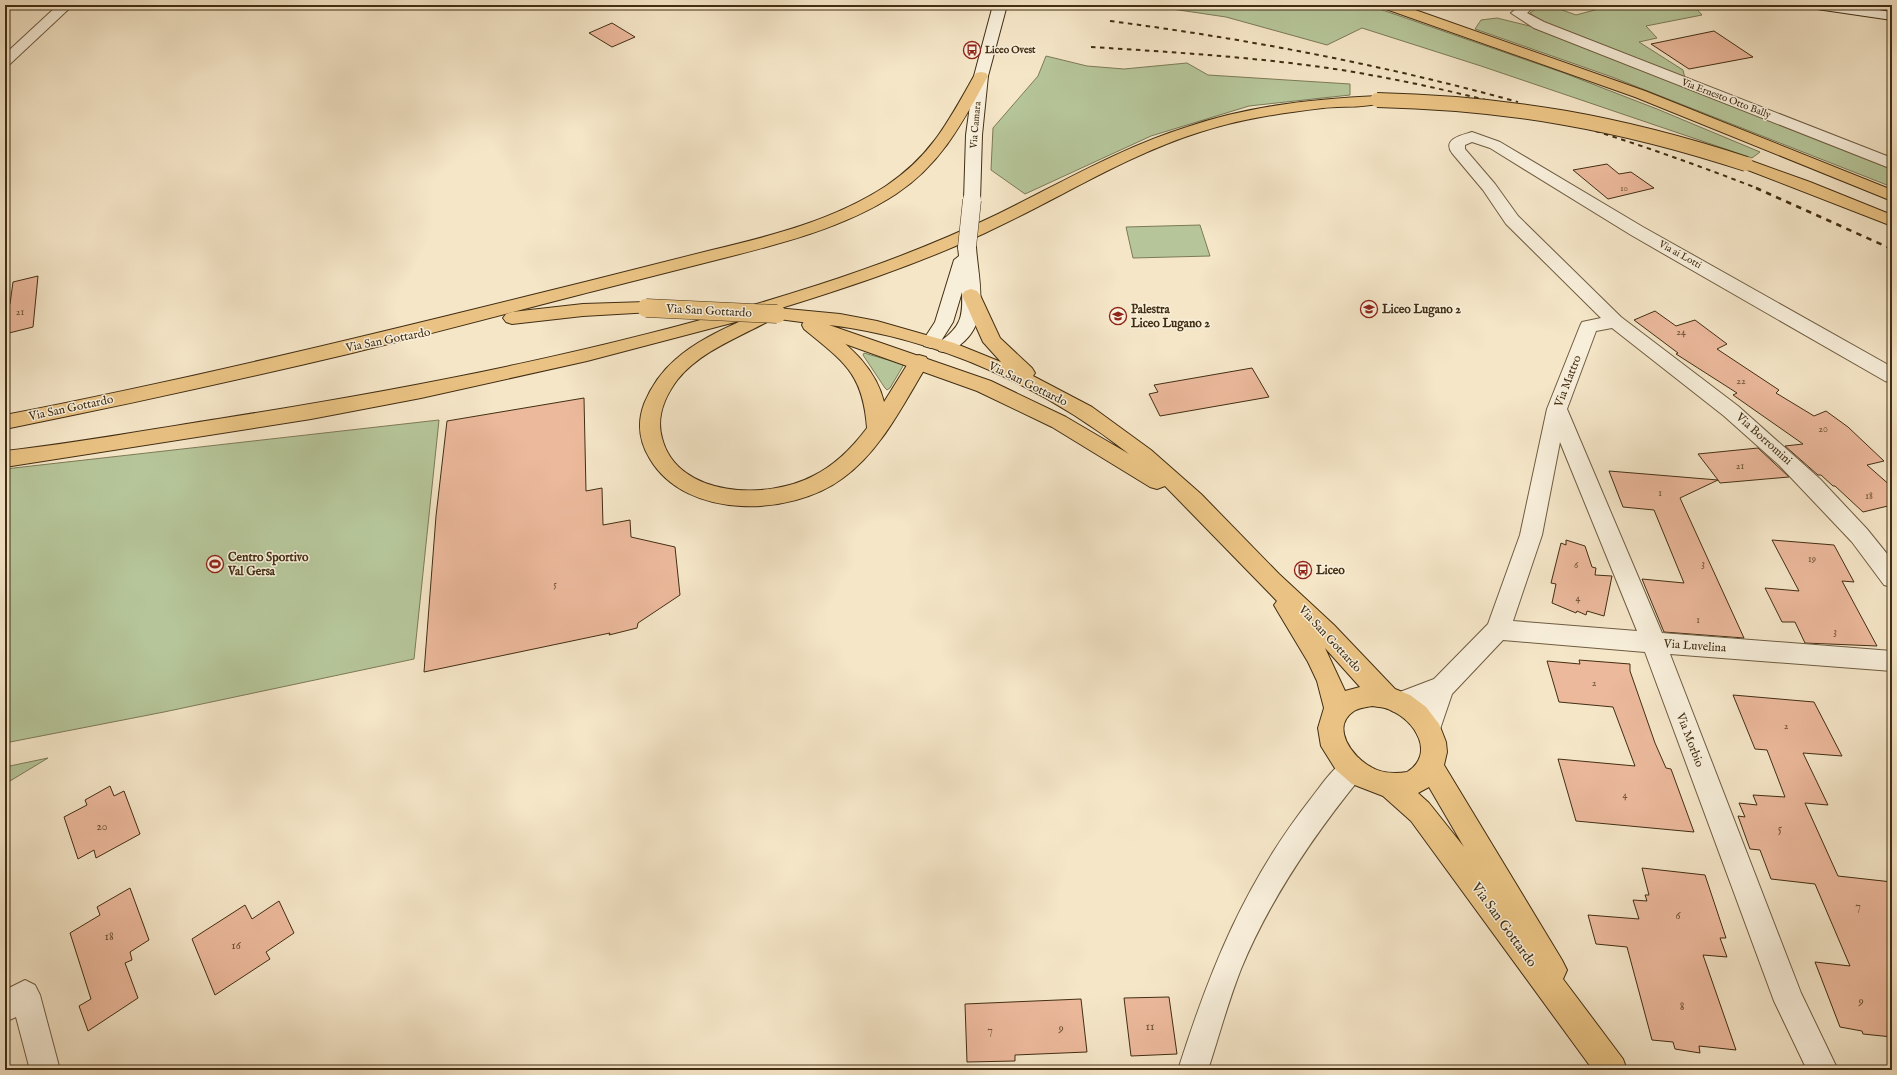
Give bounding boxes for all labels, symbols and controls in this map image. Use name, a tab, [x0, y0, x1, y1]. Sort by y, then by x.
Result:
bus stop icon: Liceo Ovest	[962, 40, 982, 60]
place label: Liceo Ovest	[984, 44, 1036, 57]
street label: Via Ernesto Otto Bally	[1679, 76, 1773, 122]
street label: Via Camara	[967, 100, 985, 150]
house number: 10	[1620, 183, 1628, 194]
street label: Via ai Lotti	[1655, 237, 1704, 272]
school or university icon: Liceo Lugano 2	[1359, 299, 1379, 319]
street label: Via San Gottardo	[665, 301, 753, 321]
place label: Palestra Liceo Lugano 2	[1130, 302, 1210, 332]
place label: Liceo Lugano 2	[1381, 302, 1461, 318]
house number: 21	[16, 306, 24, 319]
school or university icon: Palestra Liceo Lugano 2	[1108, 306, 1128, 326]
street label: Via San Gottardo	[343, 324, 432, 356]
house number: 24	[1676, 326, 1686, 339]
street label: Via Mattro	[1551, 352, 1585, 410]
street label: Via San Gottardo	[985, 358, 1070, 410]
house number: 22	[1736, 375, 1746, 388]
street label: Via San Gottardo	[26, 392, 115, 424]
street label: Via Borromini	[1732, 409, 1795, 468]
house number: 20	[1818, 423, 1828, 436]
house number: 21	[1736, 460, 1744, 473]
house number: 1	[1658, 487, 1662, 500]
house number: 18	[1865, 490, 1873, 503]
place label: Centro Sportivo Val Gersa	[227, 550, 309, 579]
house number: 19	[1808, 553, 1816, 566]
sports icon: Centro Sportivo Val Gersa	[205, 554, 225, 574]
house number: 3	[1701, 558, 1705, 571]
house number: 6	[1574, 559, 1579, 572]
bus stop icon: Liceo	[1293, 560, 1313, 580]
place label: Liceo	[1315, 563, 1345, 578]
house number: 5	[553, 578, 557, 591]
house number: 4	[1576, 592, 1581, 605]
street label: Via San Gottardo	[1295, 602, 1365, 676]
house number: 1	[1696, 614, 1700, 627]
house number: 3	[1833, 626, 1837, 639]
street label: Via Luvelina	[1662, 636, 1727, 656]
house number: 2	[1592, 677, 1597, 690]
street label: Via Morbio	[1672, 710, 1707, 770]
house number: 2	[1784, 720, 1789, 733]
house number: 4	[1623, 789, 1628, 802]
house number: 20	[96, 819, 108, 834]
house number: 5	[1778, 821, 1783, 836]
street label: Via San Gottardo	[1467, 878, 1541, 971]
house number: 7	[1855, 899, 1861, 914]
house number: 6	[1675, 908, 1681, 923]
house number: 18	[104, 929, 114, 944]
house number: 16	[231, 938, 242, 953]
house number: 9	[1857, 994, 1864, 1009]
house number: 8	[1680, 999, 1685, 1014]
house number: 11	[1146, 1019, 1154, 1034]
house number: 9	[1057, 1021, 1064, 1036]
house number: 7	[987, 1023, 993, 1038]

